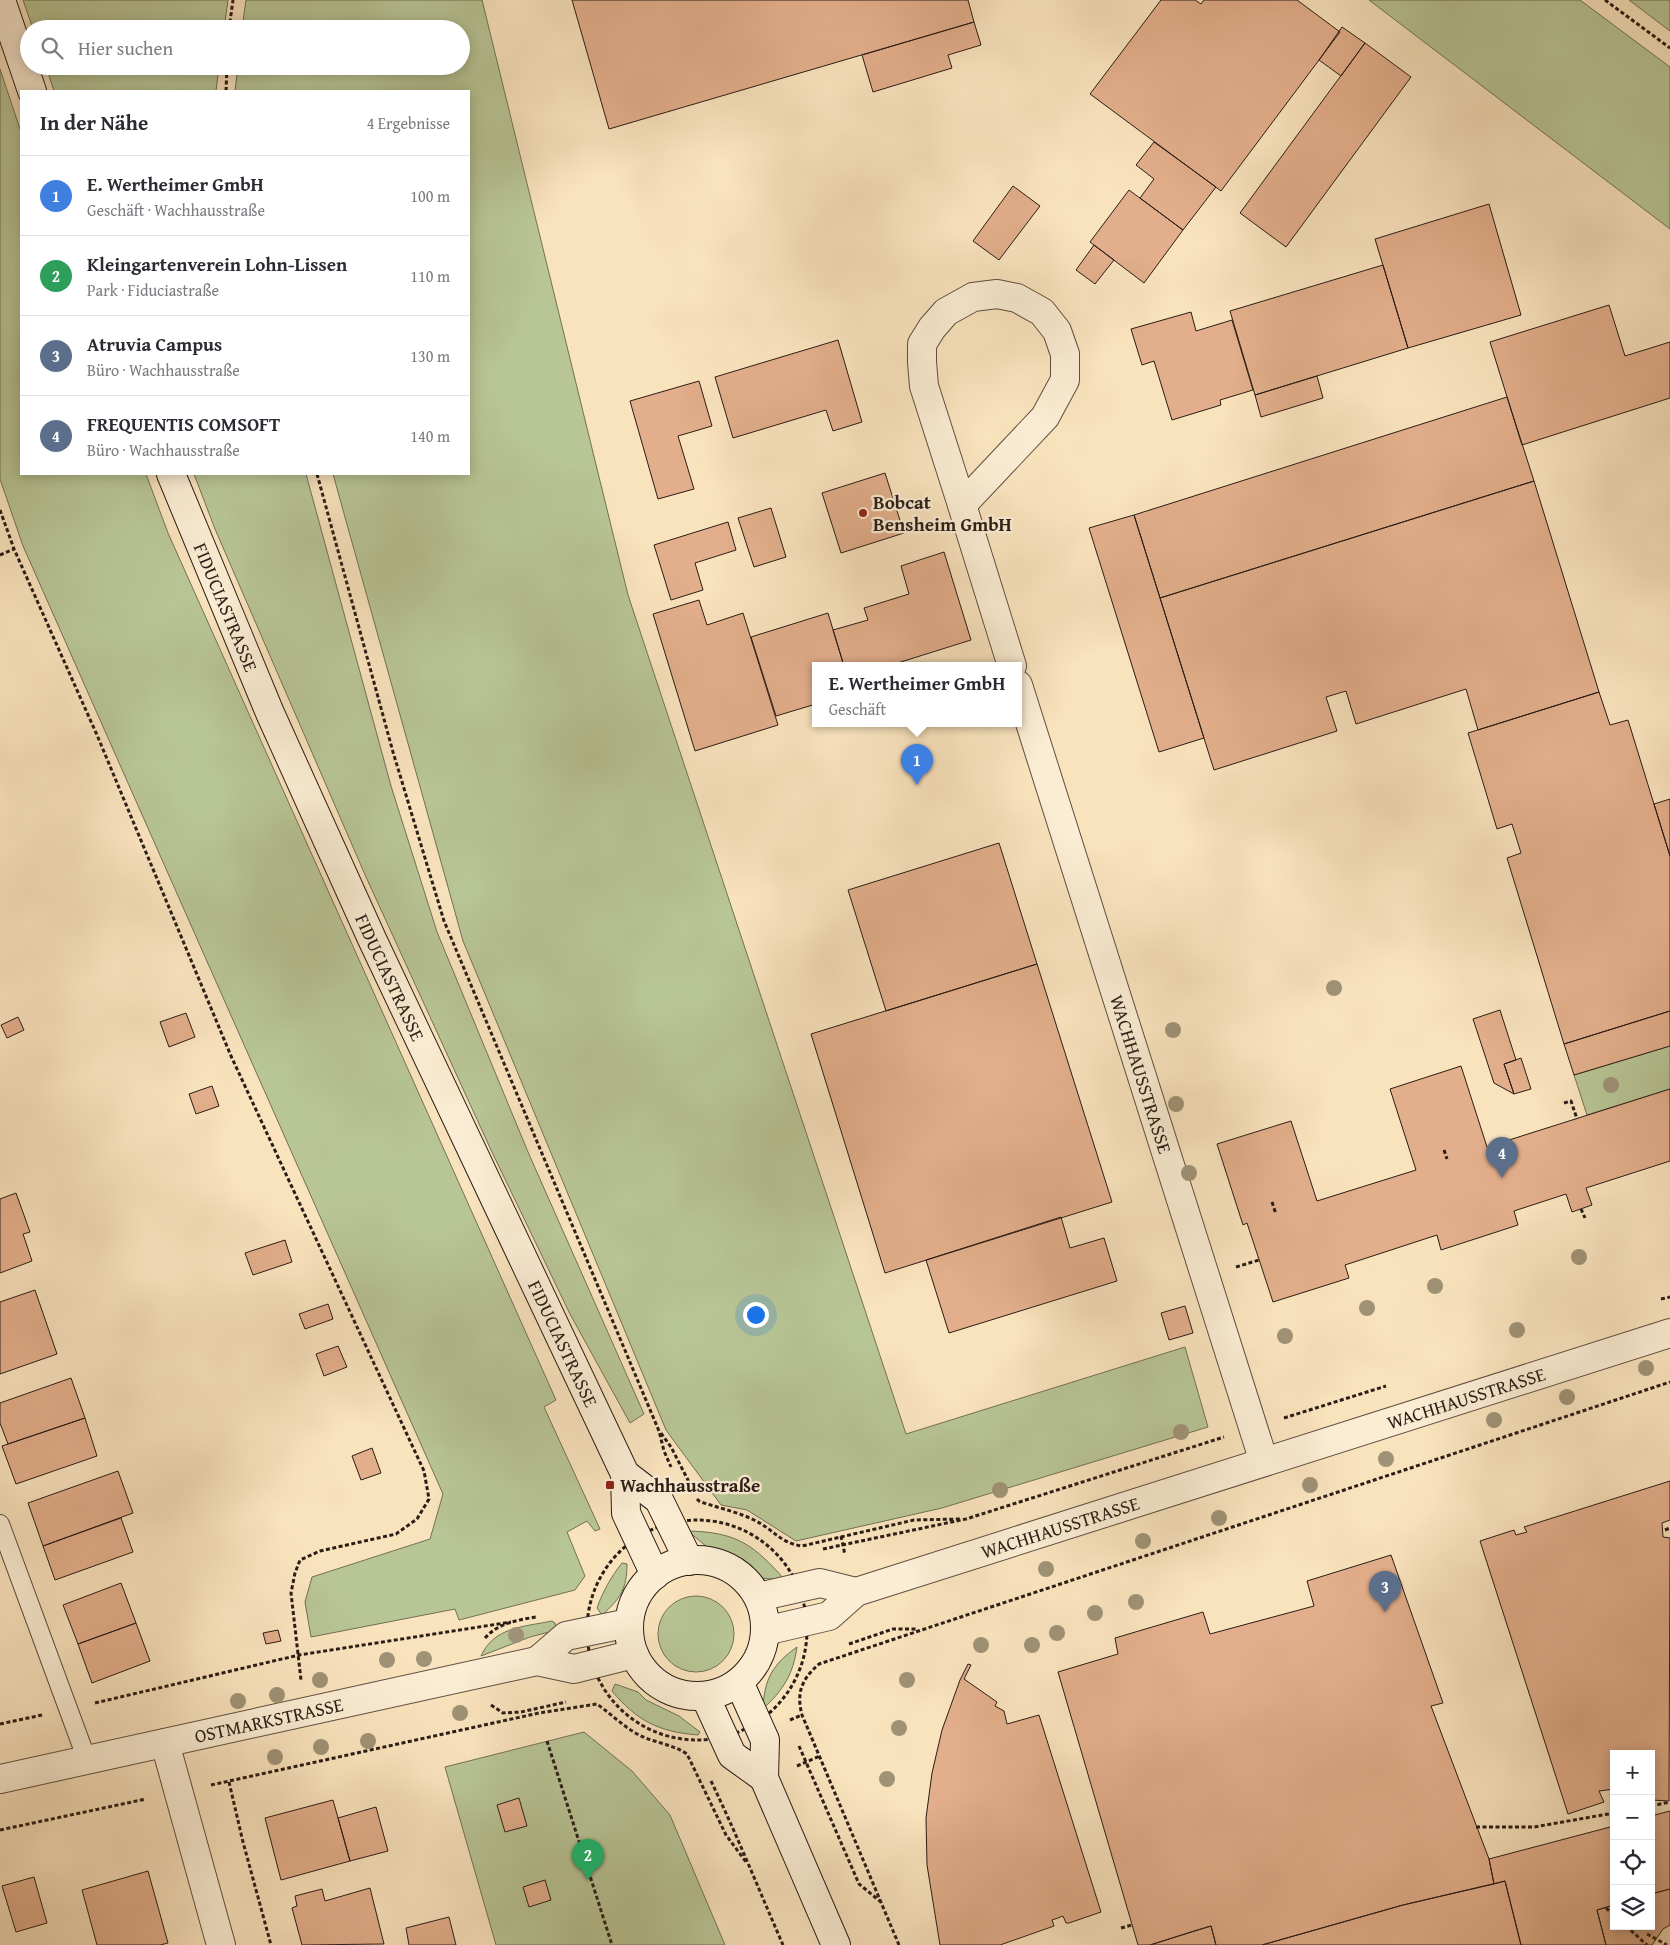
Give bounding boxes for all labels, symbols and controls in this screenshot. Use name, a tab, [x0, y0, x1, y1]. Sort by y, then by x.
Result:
search box	[20, 20, 470, 75]
icon: search	[38, 34, 66, 62]
text: Hier suchen	[78, 34, 173, 62]
text: In der Nähe	[40, 107, 148, 138]
text: 4 Ergebnisse	[367, 111, 450, 135]
text: E. Wertheimer GmbH	[87, 170, 264, 198]
text: 1	[52, 184, 60, 208]
text: 100 m	[410, 184, 450, 208]
text: Geschäft · Wachhausstraße	[87, 198, 265, 222]
text: Kleingartenverein Lohn-Lissen	[87, 250, 347, 278]
text: 2	[52, 264, 60, 288]
text: 110 m	[410, 264, 450, 288]
text: Park · Fiduciastraße	[87, 278, 219, 302]
text: Atruvia Campus	[87, 330, 222, 358]
text: 3	[52, 344, 60, 368]
text: 130 m	[410, 344, 450, 368]
text: Büro · Wachhausstraße	[87, 358, 240, 382]
text: FREQUENTIS COMSOFT	[87, 410, 280, 438]
text: 4	[52, 424, 60, 448]
text: 140 m	[410, 424, 450, 448]
text: Büro · Wachhausstraße	[87, 438, 240, 462]
place label: Bobcat Bensheim GmbH	[873, 488, 1012, 538]
marker: Bobcat Bensheim GmbH	[857, 507, 869, 519]
street label: FIDUCIASTRASSE	[187, 538, 266, 676]
popup	[812, 662, 1022, 727]
text: E. Wertheimer GmbH	[829, 669, 1005, 697]
text: Geschäft	[829, 697, 886, 721]
pin: 1	[901, 744, 933, 785]
street label: FIDUCIASTRASSE	[348, 909, 432, 1046]
street label: WACHHAUSSTRASSE	[1103, 991, 1179, 1157]
pin: 4	[1486, 1137, 1518, 1178]
street label: FIDUCIASTRASSE	[521, 1275, 605, 1412]
your location	[743, 1302, 769, 1328]
street label: WACHHAUSSTRASSE	[1383, 1359, 1549, 1436]
place label: Wachhausstraße	[620, 1471, 760, 1499]
marker: Wachhausstraße	[604, 1479, 616, 1491]
street label: WACHHAUSSTRASSE	[977, 1489, 1143, 1565]
pin: 3	[1369, 1571, 1401, 1612]
street label: OSTMARKSTRASSE	[192, 1690, 346, 1750]
map controls	[1610, 1750, 1655, 1930]
button: +	[1610, 1750, 1655, 1795]
button: −	[1610, 1795, 1655, 1840]
pin: 2	[572, 1839, 604, 1880]
button: locate	[1610, 1840, 1655, 1885]
button: layers	[1610, 1885, 1655, 1930]

